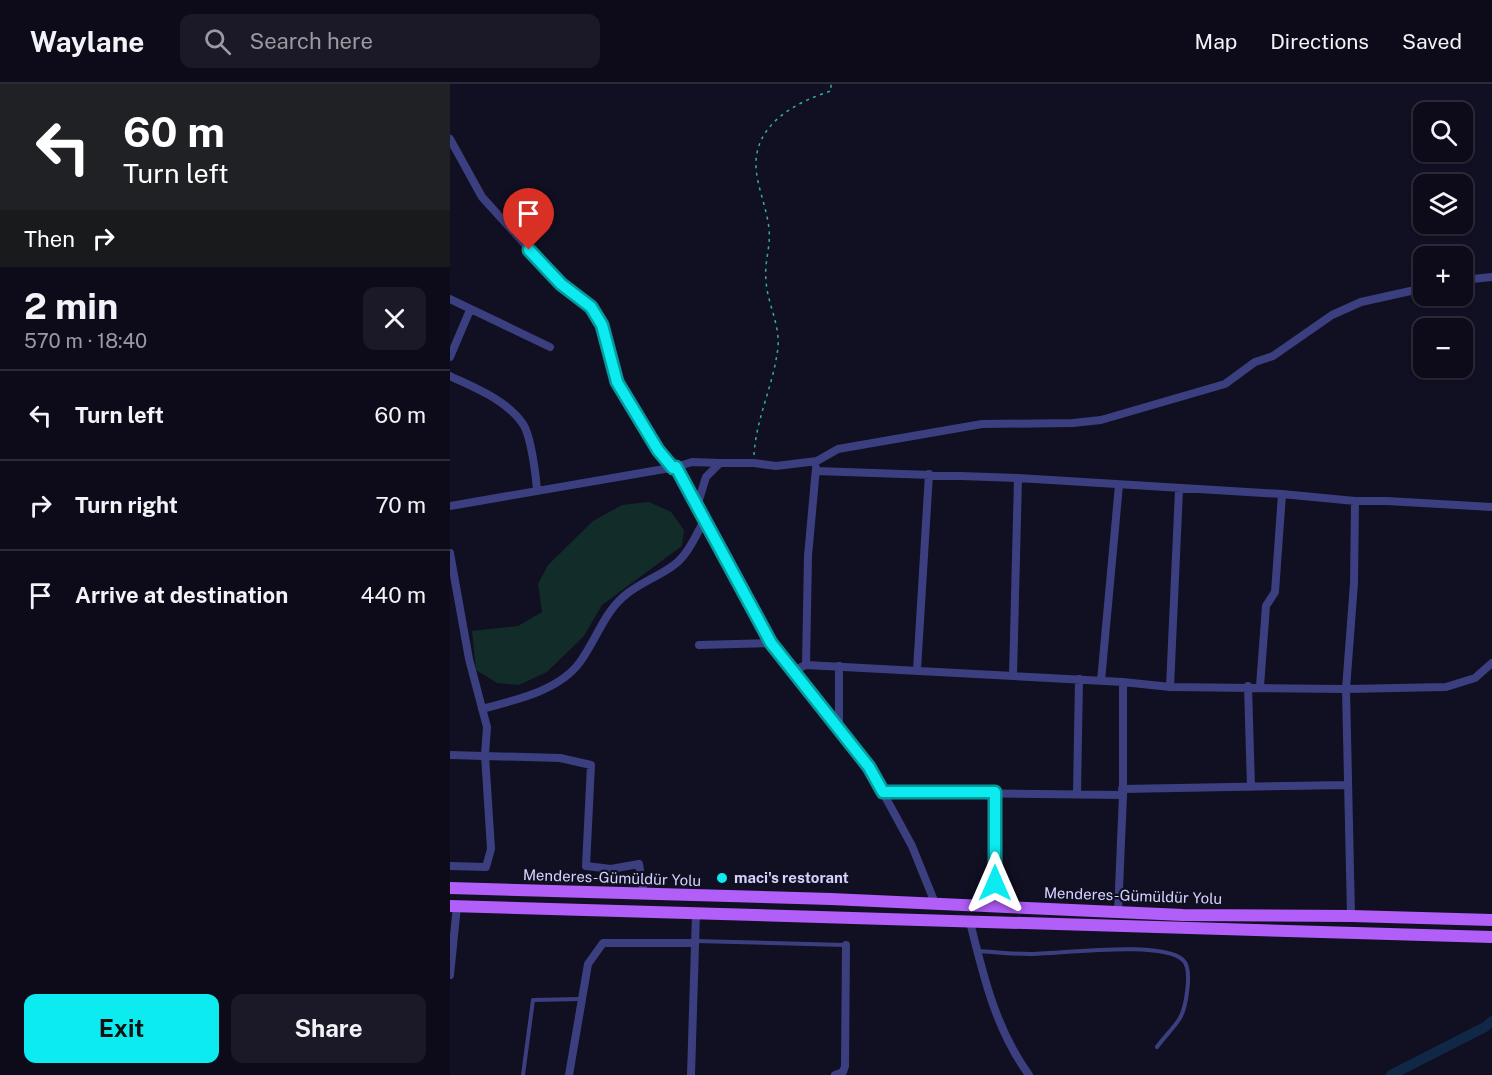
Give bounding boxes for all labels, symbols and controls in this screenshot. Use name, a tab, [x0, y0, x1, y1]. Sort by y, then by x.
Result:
search box	[180, 14, 600, 68]
text: Waylane	[30, 25, 144, 58]
icon: search	[201, 25, 234, 58]
text: Search here	[249, 28, 373, 54]
text: Map	[1195, 29, 1237, 54]
text: Directions	[1270, 29, 1369, 54]
text: Saved	[1402, 29, 1462, 54]
map controls	[1413, 102, 1473, 378]
button: search	[1413, 102, 1473, 162]
text: 60 m	[123, 107, 225, 156]
icon: left	[24, 108, 102, 186]
text: Turn left	[123, 157, 229, 189]
button: layers	[1413, 174, 1473, 234]
pin	[503, 188, 554, 250]
icon: arrive	[512, 197, 545, 230]
icon: right	[87, 222, 120, 255]
text: Then	[24, 226, 75, 252]
button: +	[1413, 246, 1473, 306]
text: 2 min	[24, 285, 118, 327]
button: close	[363, 287, 426, 350]
button: −	[1413, 318, 1473, 378]
text: 570 m · 18:40	[24, 329, 147, 353]
icon: left	[24, 399, 57, 432]
text: Turn left	[75, 402, 164, 428]
text: 60 m	[375, 402, 426, 428]
icon: right	[24, 489, 57, 522]
text: Turn right	[75, 492, 178, 518]
text: 70 m	[375, 492, 426, 518]
icon: arrive	[24, 579, 57, 612]
text: Arrive at destination	[75, 582, 288, 608]
text: 440 m	[361, 582, 426, 608]
position arrow	[963, 851, 1027, 915]
street label: Menderes-Gümüldür Yolu	[523, 866, 701, 889]
place label: maci's restorant	[734, 869, 849, 886]
marker: maci's restorant	[715, 871, 729, 885]
street label: Menderes-Gümüldür Yolu	[1044, 884, 1222, 907]
button: Exit	[24, 994, 219, 1063]
button: Share	[231, 994, 426, 1063]

